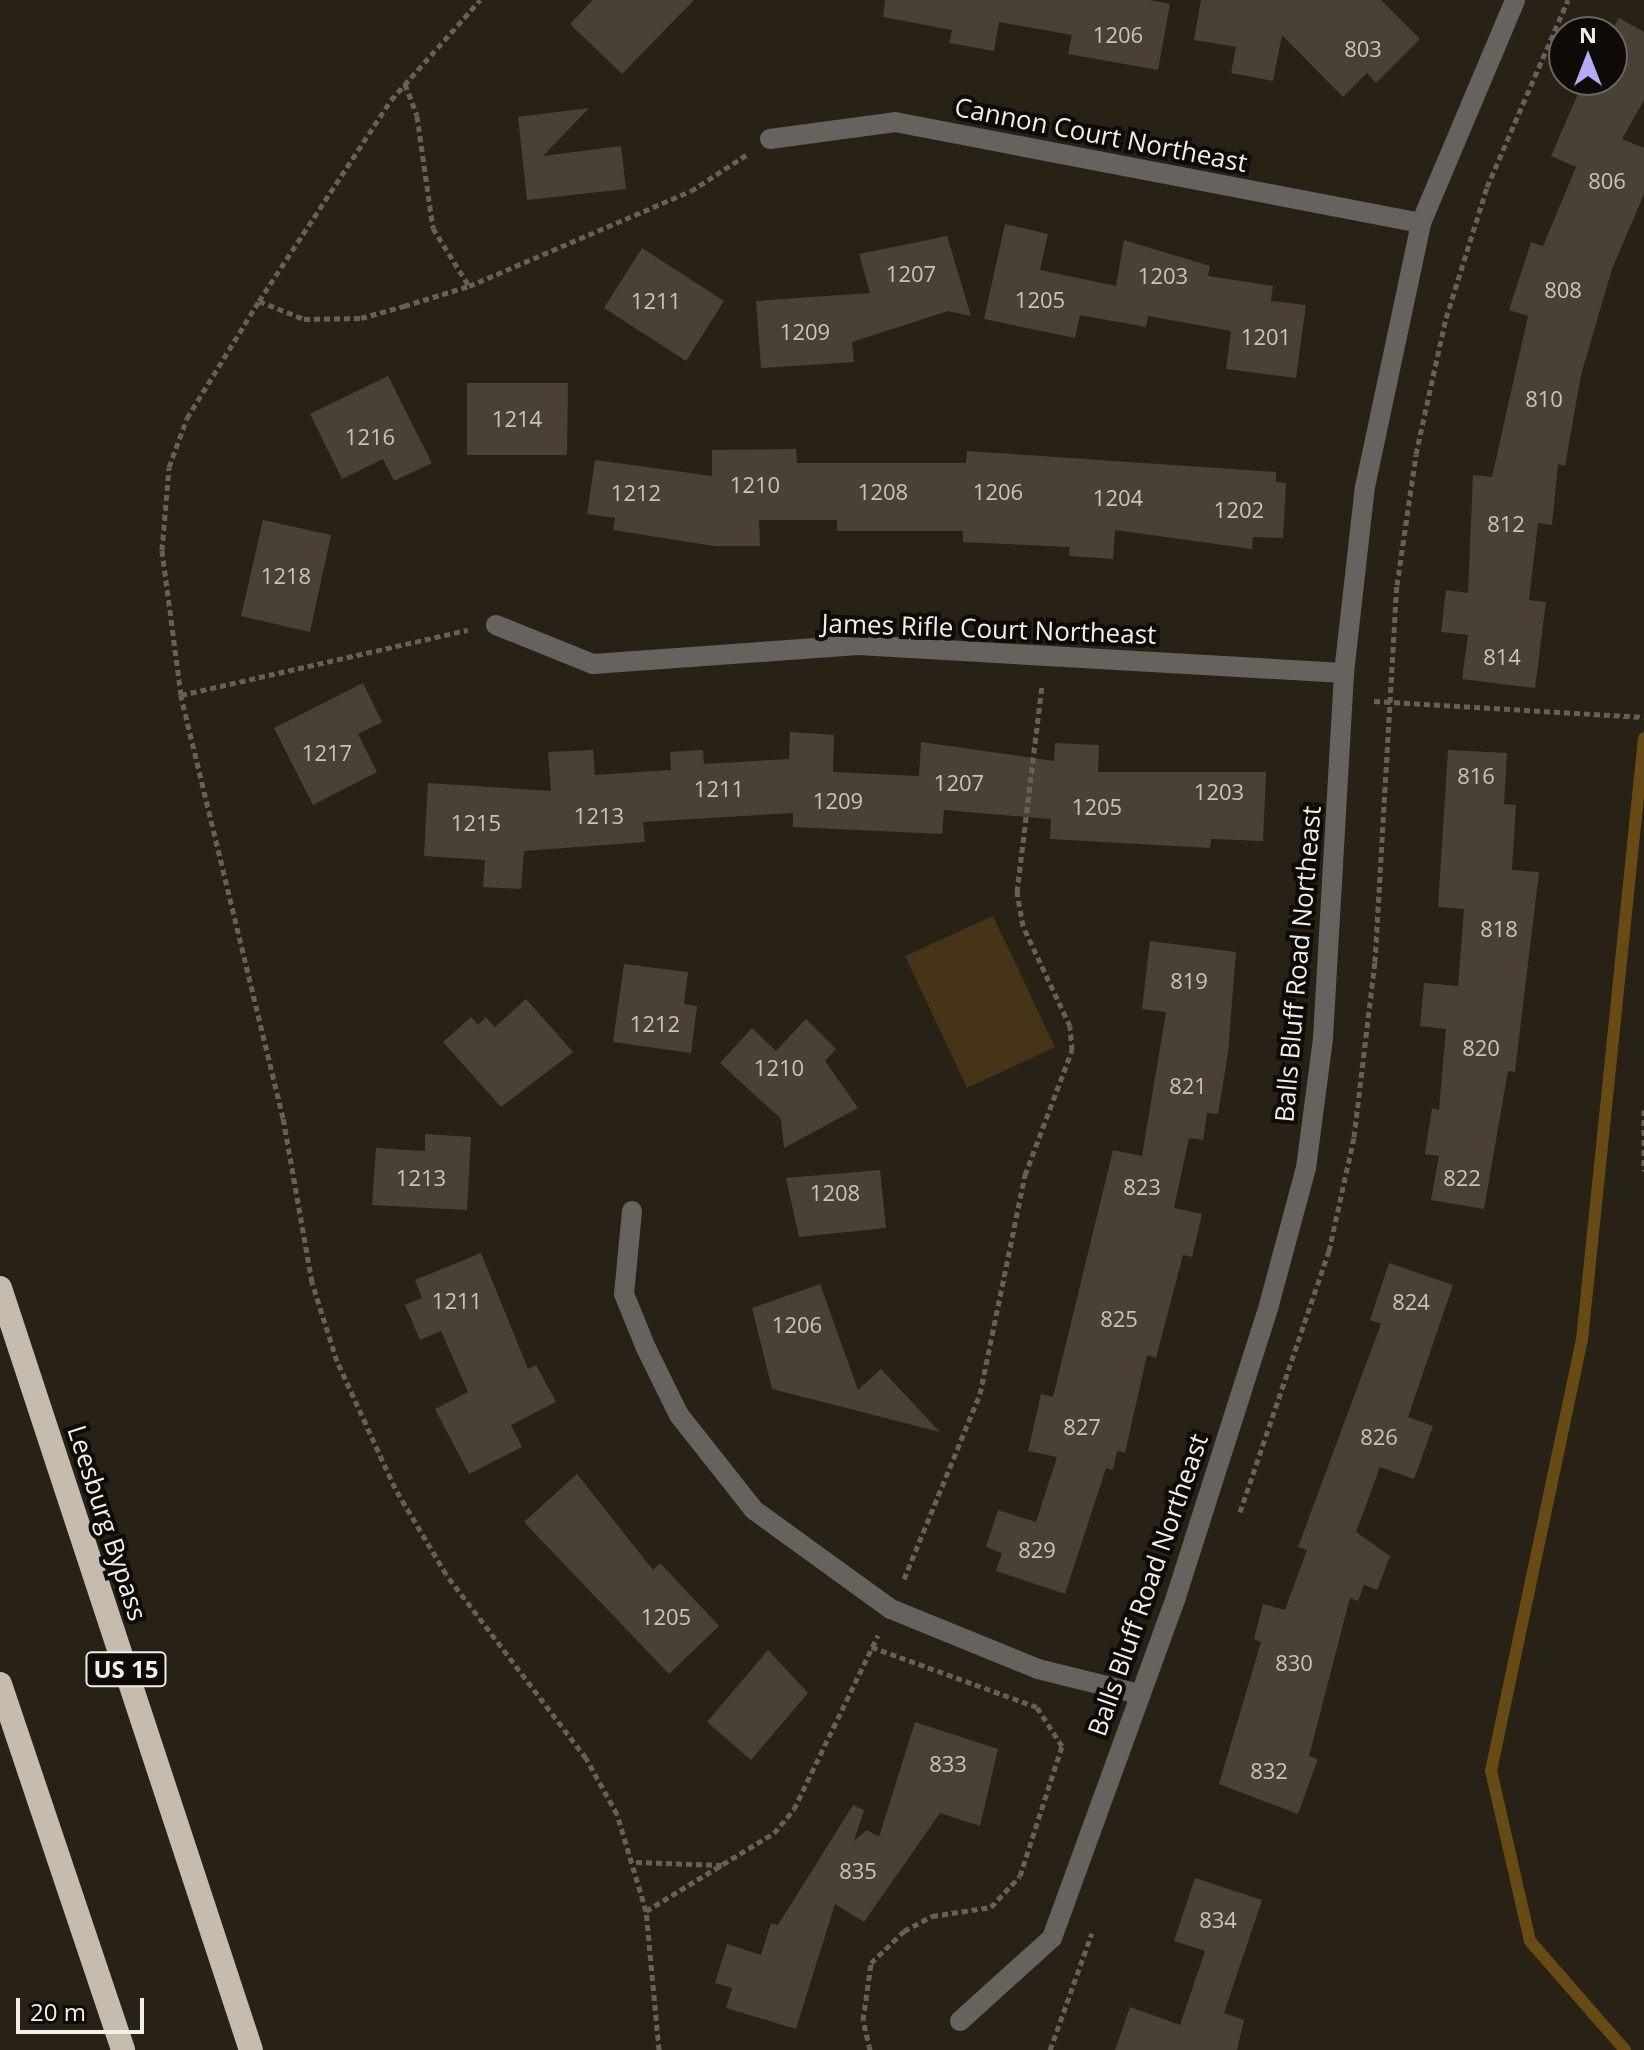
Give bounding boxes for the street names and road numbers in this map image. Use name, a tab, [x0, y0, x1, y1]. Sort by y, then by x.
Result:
street label: Cannon Court Northeast	[952, 91, 1250, 179]
street label: James Rifle Court Northeast	[821, 608, 1157, 650]
street label: Balls Bluff Road Northeast	[1269, 804, 1327, 1124]
street label: Leesburg Bypass	[61, 1421, 153, 1625]
street label: Balls Bluff Road Northeast	[1082, 1430, 1214, 1740]
road number: US 15	[84, 1649, 168, 1689]

